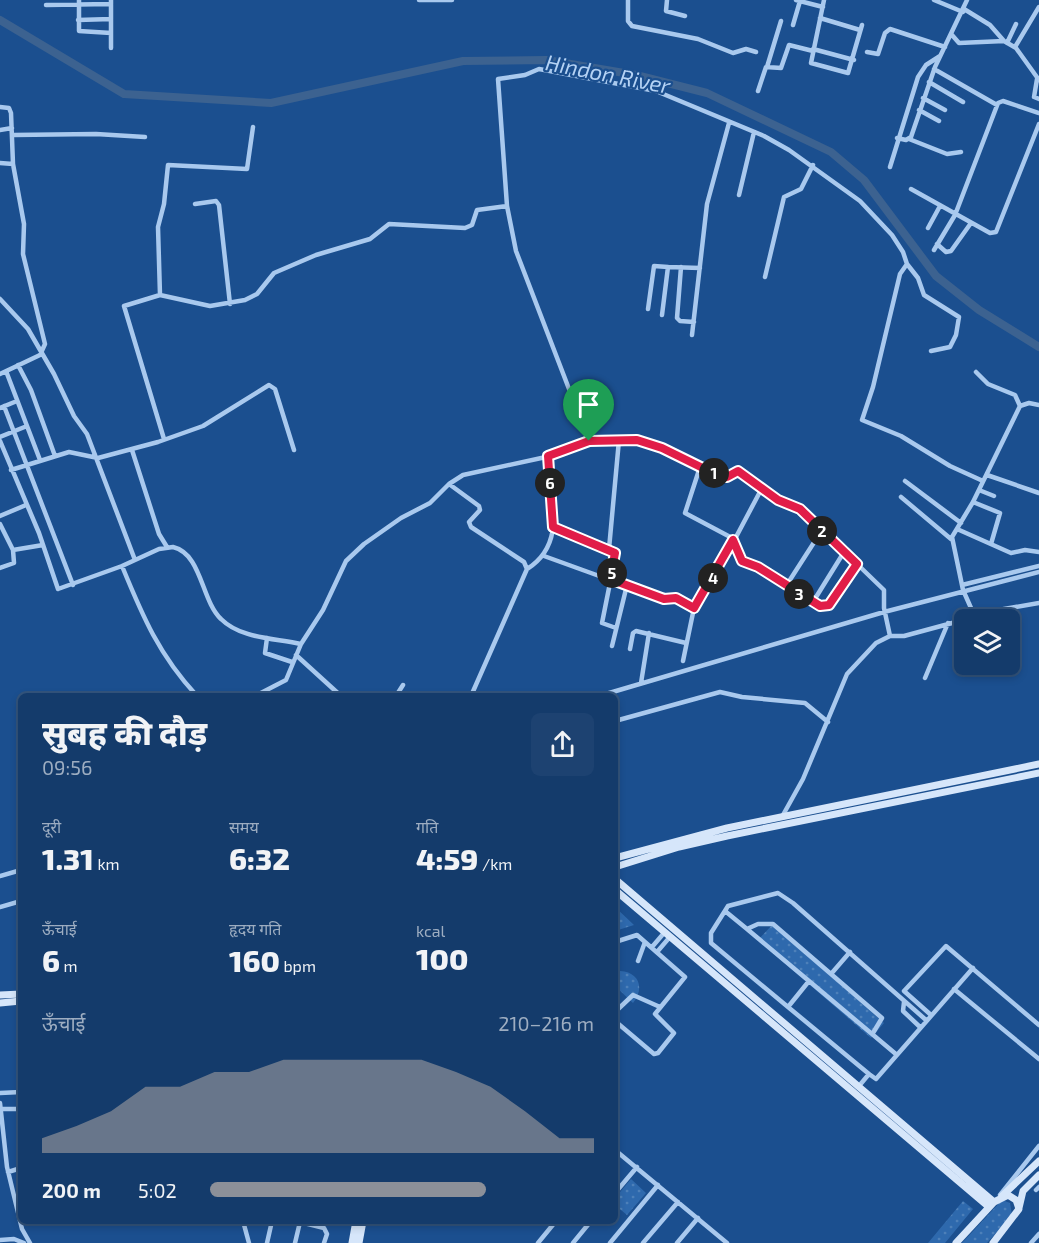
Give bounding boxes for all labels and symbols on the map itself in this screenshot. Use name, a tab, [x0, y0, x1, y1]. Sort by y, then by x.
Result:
water label: Hindon River	[544, 48, 674, 98]
pin	[563, 379, 614, 441]
pin: 1	[699, 458, 729, 488]
pin: 6	[535, 468, 565, 498]
pin: 2	[807, 516, 837, 546]
pin: 5	[597, 558, 627, 588]
pin: 4	[698, 563, 728, 593]
pin: 3	[784, 579, 814, 609]

